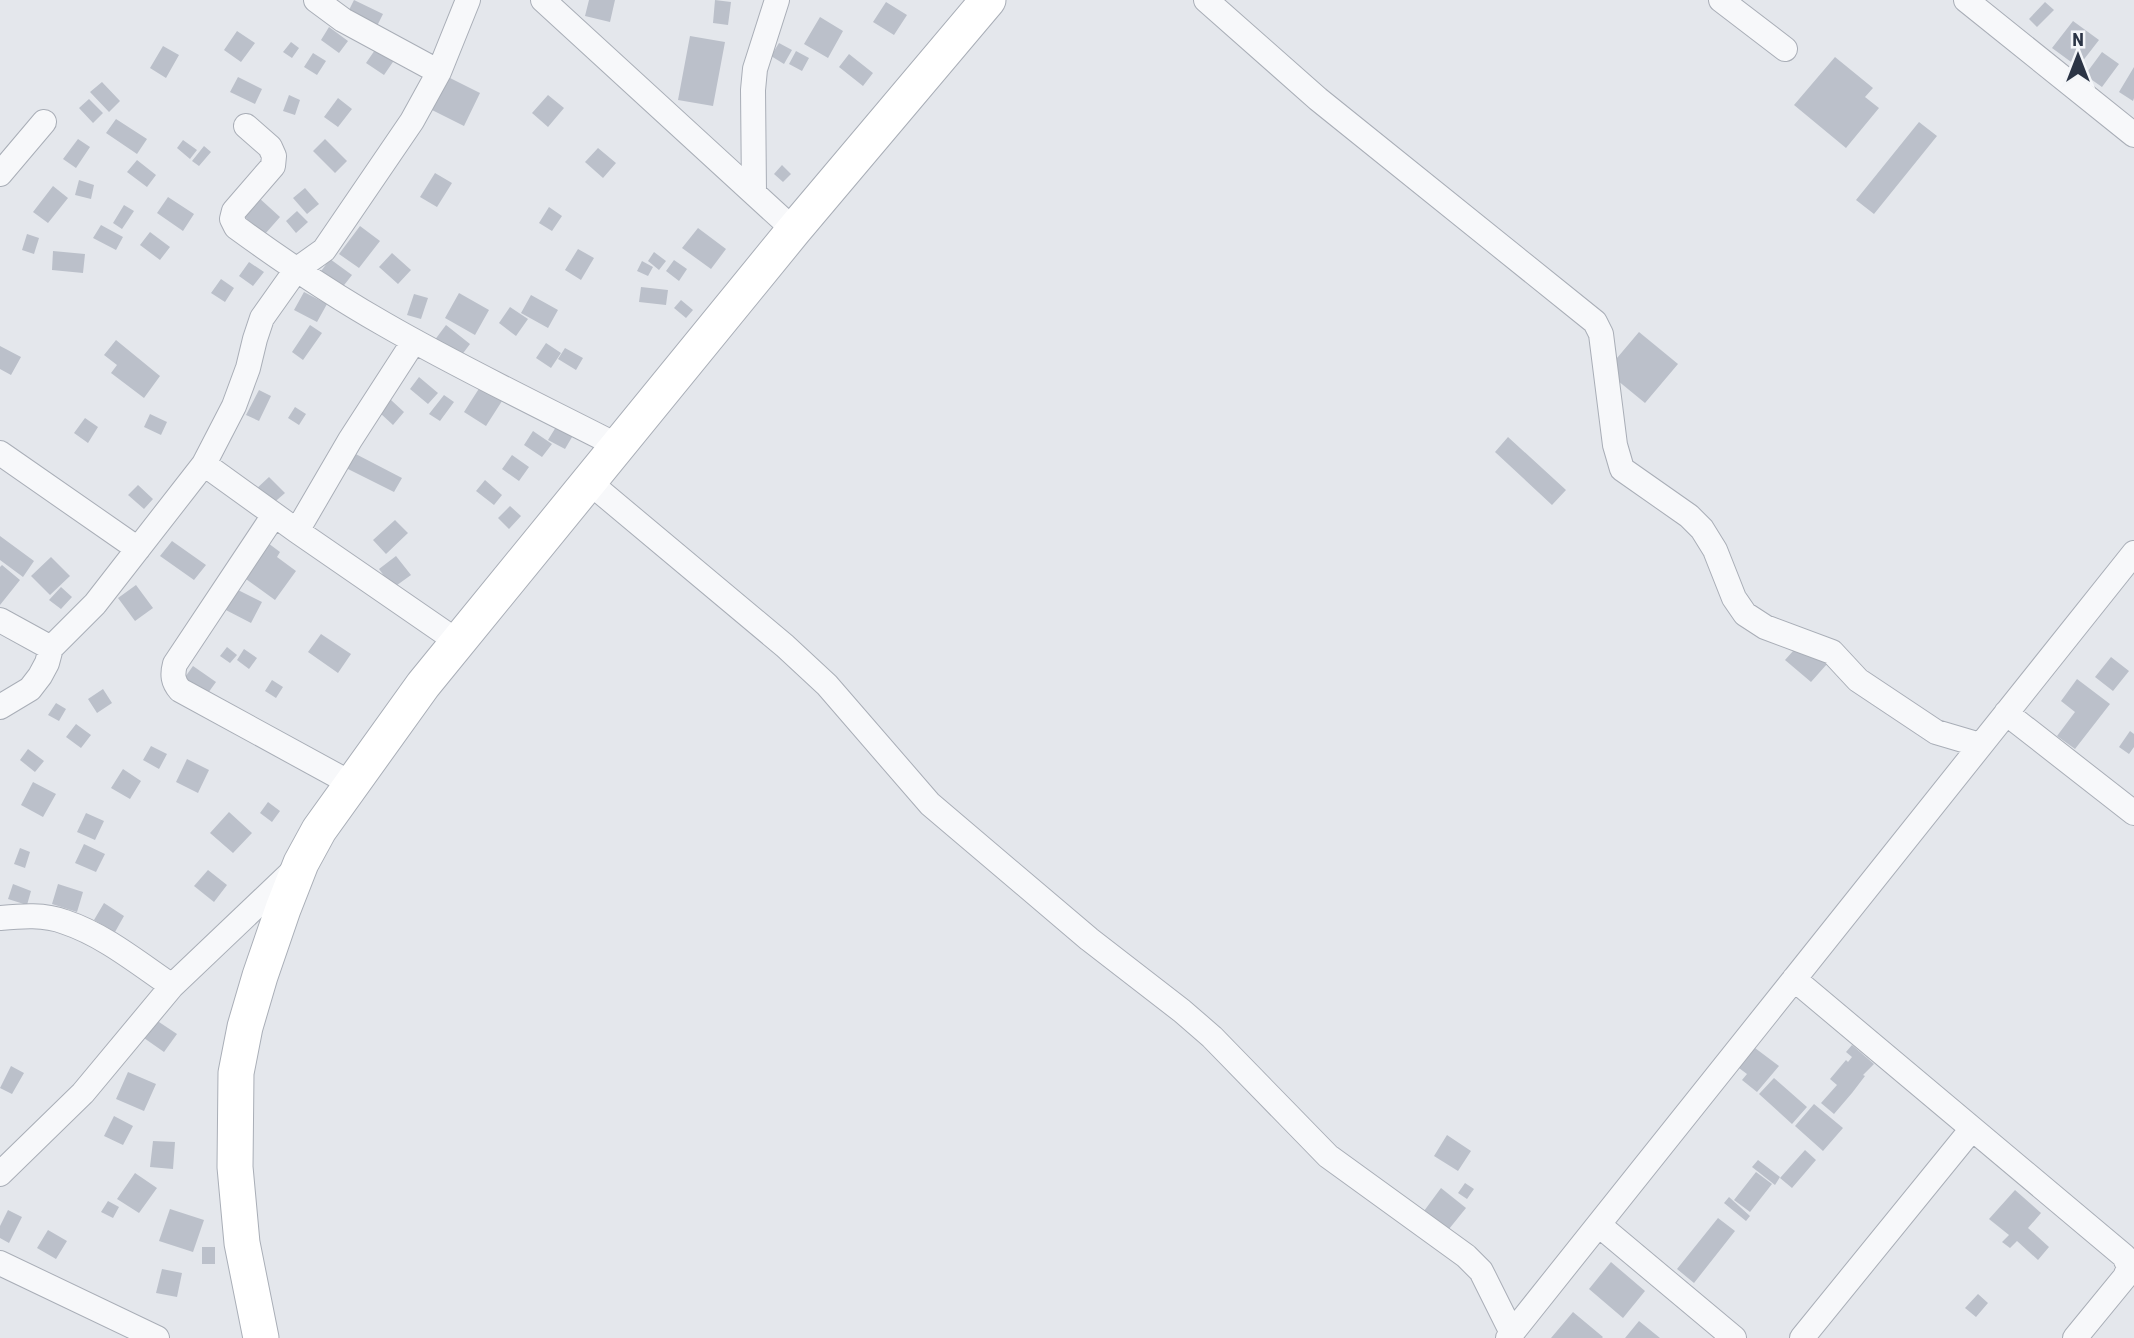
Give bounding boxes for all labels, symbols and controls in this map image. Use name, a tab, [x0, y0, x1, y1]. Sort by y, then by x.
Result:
north arrow	[2043, 21, 2113, 91]
text: N	[2072, 28, 2084, 51]

